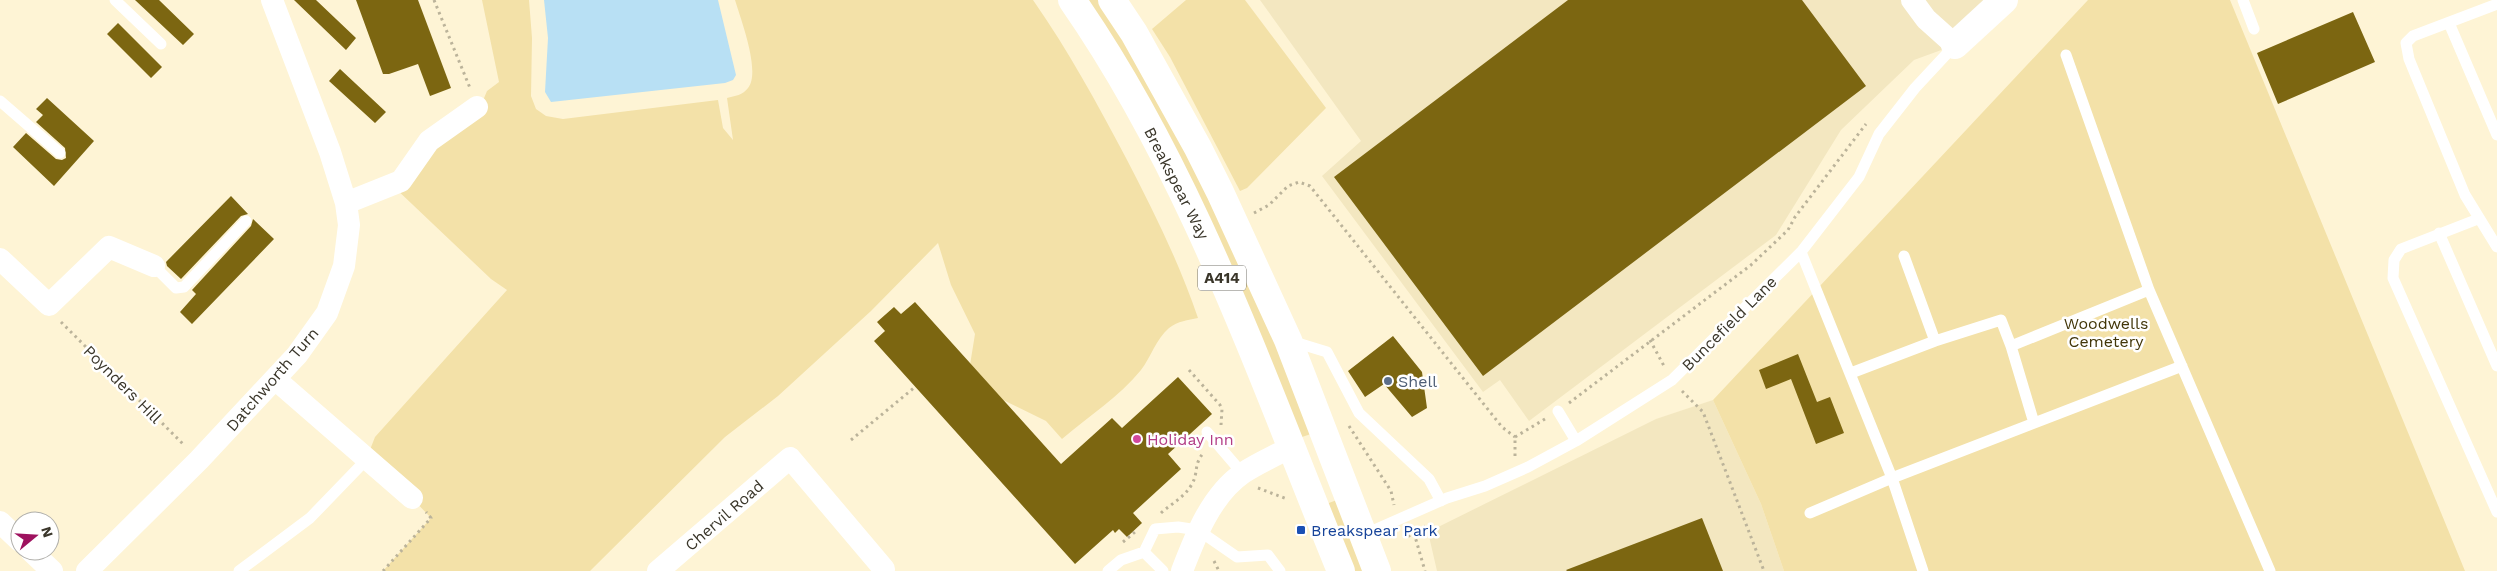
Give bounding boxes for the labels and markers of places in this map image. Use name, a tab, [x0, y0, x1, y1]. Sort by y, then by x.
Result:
place label: Shell	[1398, 372, 1437, 391]
marker: Shell	[1382, 375, 1394, 387]
place label: Holiday Inn	[1147, 430, 1234, 449]
marker: Holiday Inn	[1131, 433, 1143, 445]
place label: Breakspear Park	[1311, 521, 1438, 540]
marker: Breakspear Park	[1295, 524, 1307, 536]

